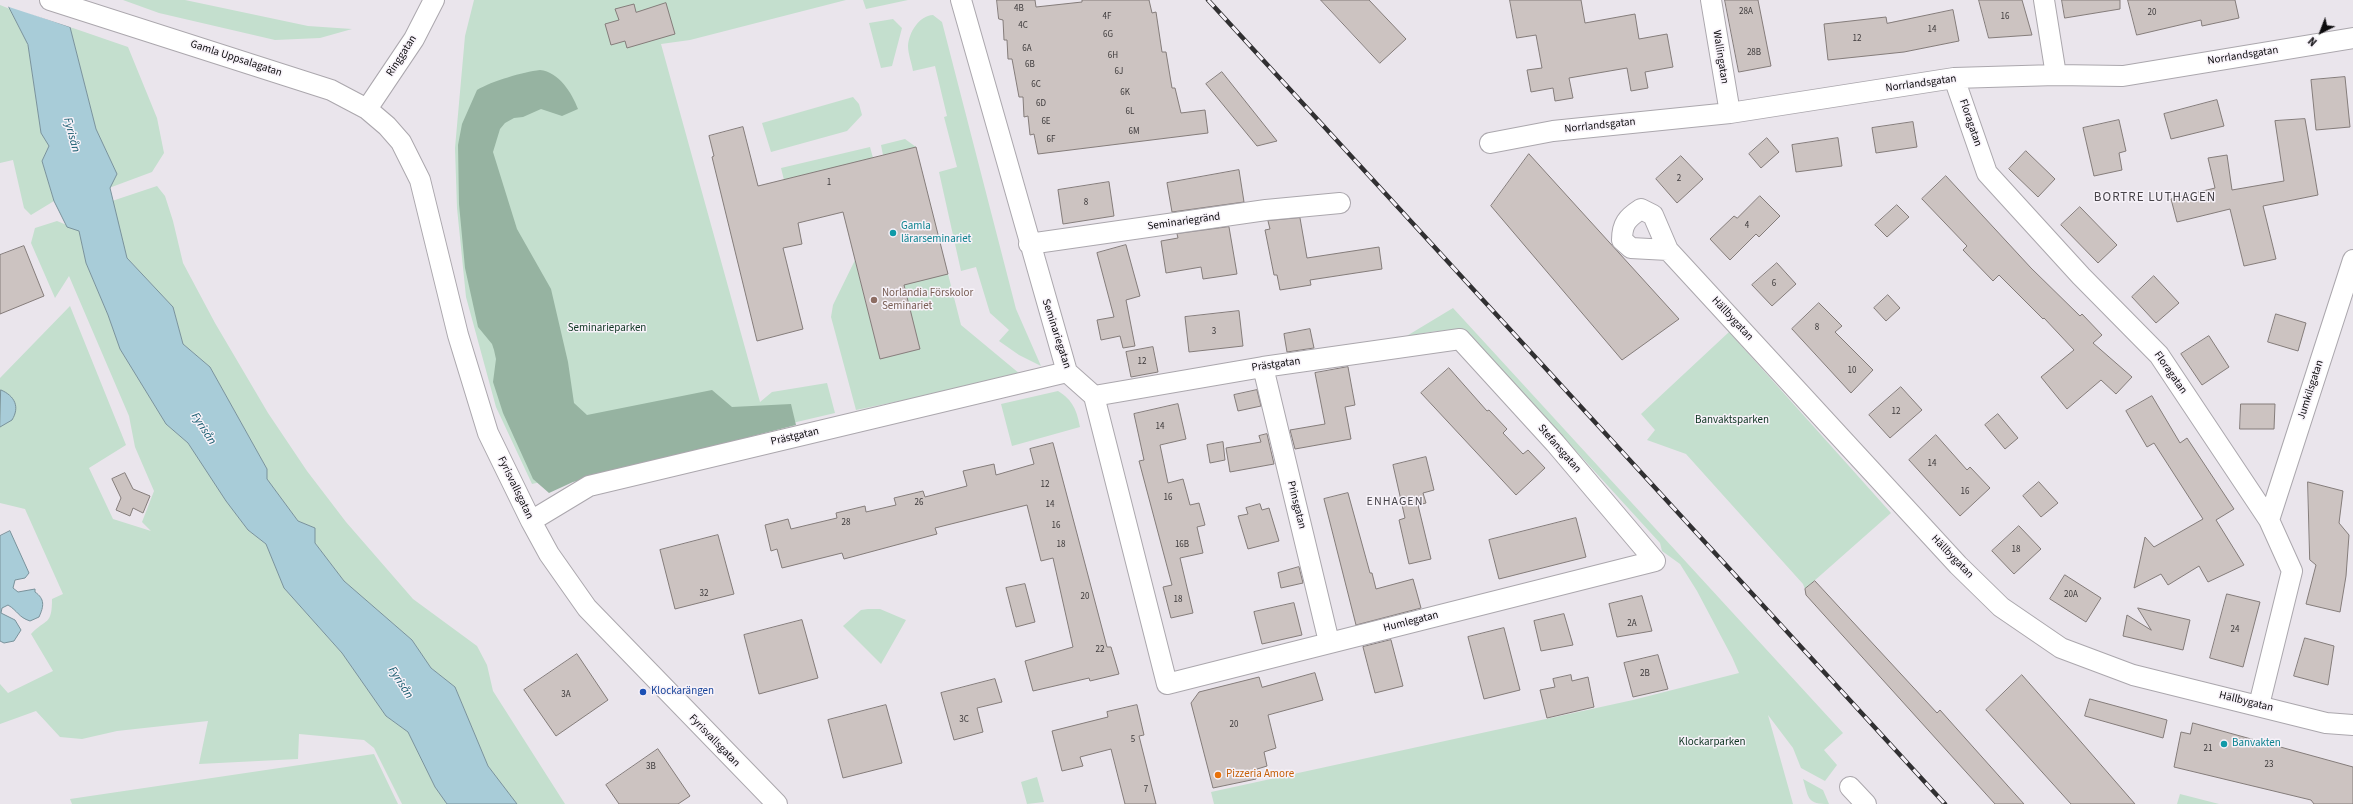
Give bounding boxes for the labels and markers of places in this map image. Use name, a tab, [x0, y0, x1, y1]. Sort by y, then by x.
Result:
place label: Gamla lärarseminariet	[901, 220, 971, 246]
marker: Gamla lärarseminariet	[888, 228, 898, 238]
place label: Norlandia Förskolor Seminariet	[882, 287, 973, 313]
marker: Norlandia Förskolor Seminariet	[869, 295, 879, 305]
place label: Klockarängen	[651, 685, 714, 699]
marker: Klockarängen	[638, 687, 648, 697]
place label: Banvakten	[2232, 737, 2281, 751]
marker: Banvakten	[2219, 739, 2229, 749]
place label: Pizzeria Amore	[1226, 768, 1294, 782]
marker: Pizzeria Amore	[1213, 770, 1223, 780]

